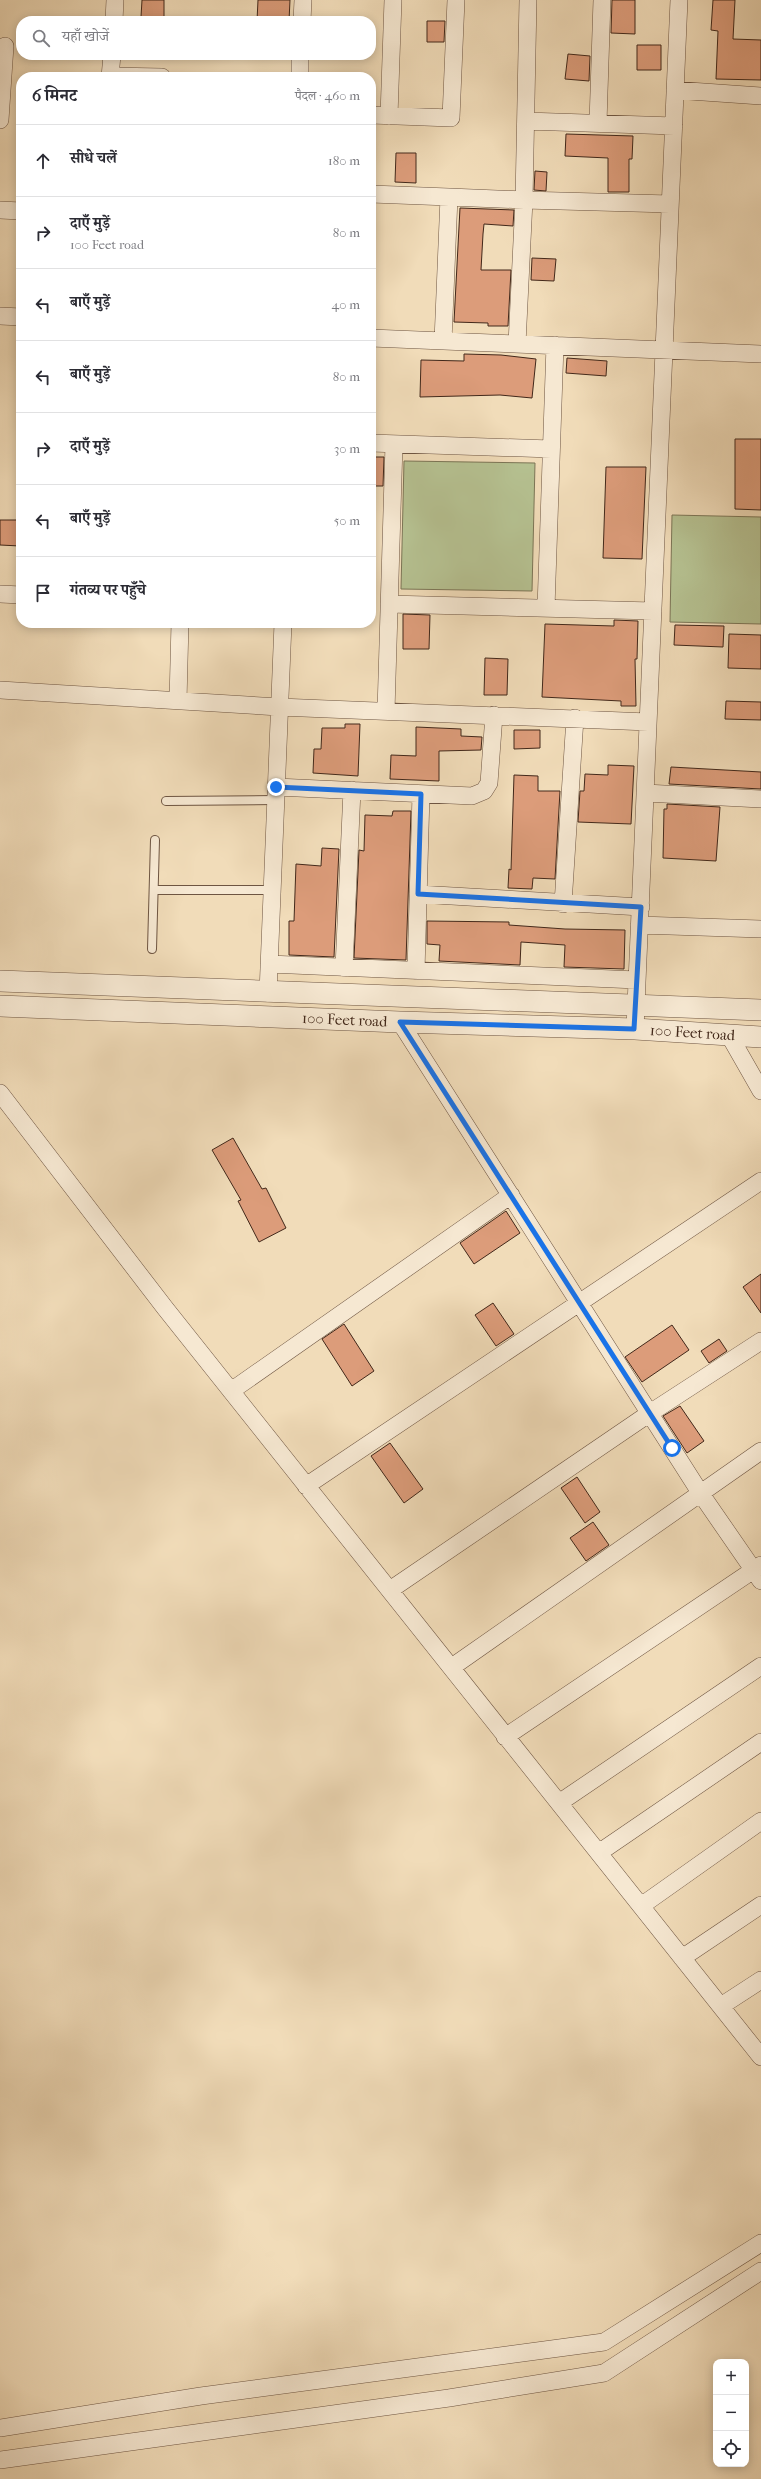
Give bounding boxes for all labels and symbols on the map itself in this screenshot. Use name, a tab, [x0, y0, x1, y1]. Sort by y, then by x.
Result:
route end	[267, 778, 285, 796]
street label: 100 Feet road	[302, 1009, 389, 1031]
street label: 100 Feet road	[649, 1021, 737, 1044]
route start	[663, 1439, 681, 1457]

